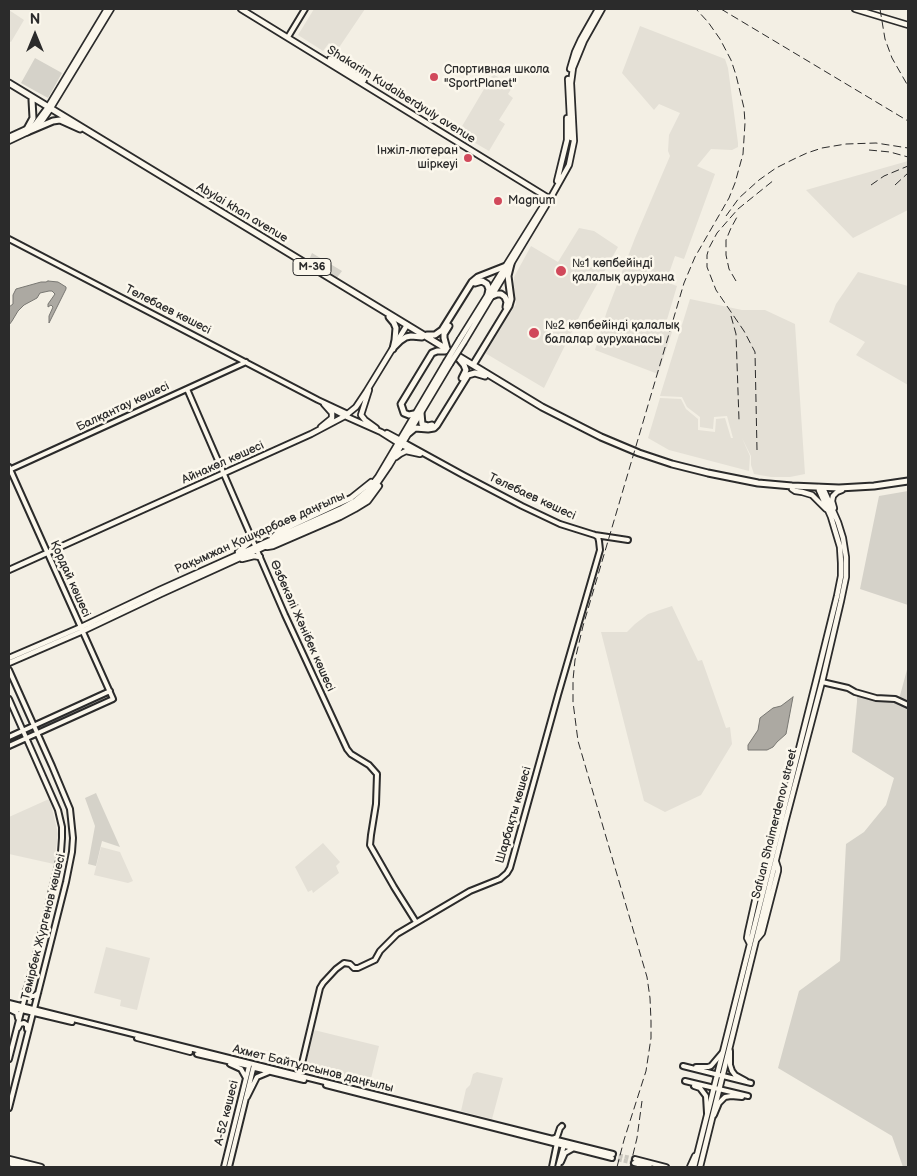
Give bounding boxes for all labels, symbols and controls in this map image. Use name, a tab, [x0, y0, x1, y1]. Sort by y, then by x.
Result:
north arrow	[10, 10, 60, 60]
text: N	[30, 11, 40, 28]
street label: Shakarim Kudaiberdyuly avenue	[324, 43, 478, 147]
place label: Спортивная школа "SportPlanet"	[444, 63, 550, 91]
marker: Спортивная школа "SportPlanet"	[428, 71, 440, 83]
place label: Інжіл-лютеран шіркеуі	[377, 144, 458, 172]
marker: Інжіл-лютеран шіркеуі	[462, 152, 474, 164]
street label: Abylai khan avenue	[194, 180, 290, 246]
place label: Magnum	[508, 194, 555, 208]
marker: Magnum	[492, 195, 504, 207]
place label: №1 көпбейінді қалалық аурухана	[572, 257, 675, 285]
road number: M-36	[293, 258, 331, 276]
marker: №1 көпбейінді қалалық аурухана	[554, 264, 568, 278]
street label: Төлебаев көшесі	[123, 282, 213, 338]
place label: №2 көпбейінді қалалық балалар ауруханасы	[545, 319, 680, 347]
marker: №2 көпбейінді қалалық балалар ауруханасы	[527, 326, 541, 340]
street label: Балқантау көшесі	[74, 379, 172, 435]
street label: Айнакөл көшесі	[180, 438, 266, 488]
street label: Төлебаев көшесі	[486, 471, 578, 523]
street label: Рақымжан Қошқарбаев даңғылы	[173, 489, 347, 577]
street label: Қордай көшесі	[47, 538, 93, 620]
street label: Өзбекәлі Жәнібек көшесі	[266, 558, 338, 694]
street label: Safuan Shaimerdenov street	[749, 748, 801, 900]
street label: Шарбақты көшесі	[493, 765, 535, 865]
street label: Темірбек Жүргенов көшесі	[19, 852, 69, 1002]
street label: Ахмет Байтұрсынов даңғылы	[231, 1042, 395, 1096]
street label: А-52 көшесі	[212, 1079, 242, 1147]

